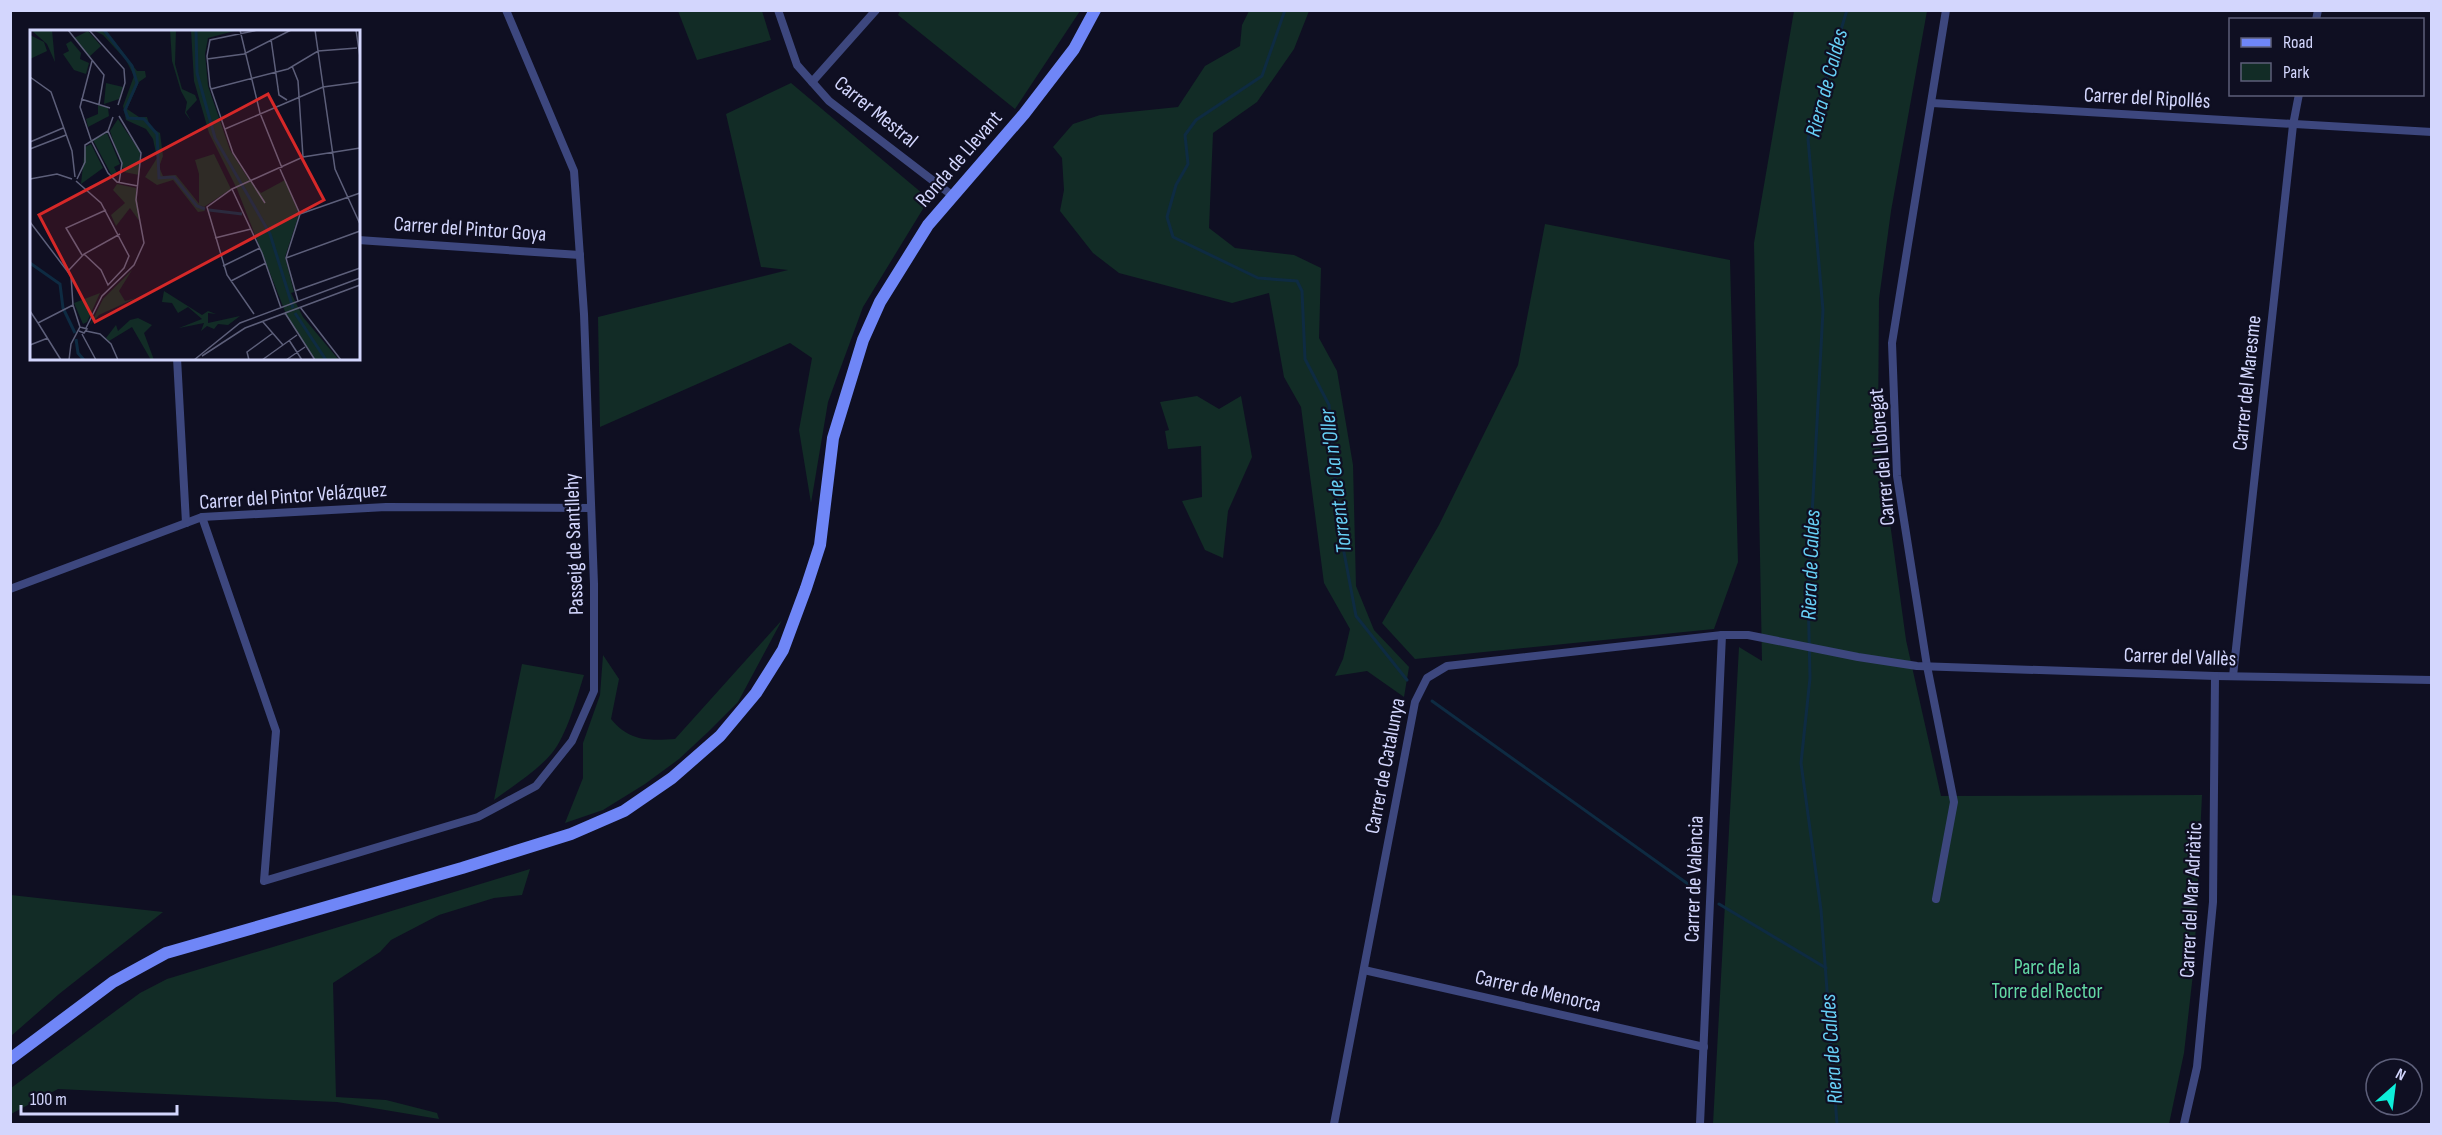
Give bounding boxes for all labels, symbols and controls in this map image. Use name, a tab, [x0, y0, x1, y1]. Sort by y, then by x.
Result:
legend	[2229, 18, 2424, 96]
water label: Riera de Caldes	[1800, 26, 1854, 140]
inset map	[30, 30, 360, 360]
text: Road	[2283, 32, 2313, 53]
text: Park	[2283, 62, 2309, 83]
street label: Carrer Mestral	[829, 71, 923, 153]
street label: Carrer del Ripollés	[2083, 82, 2211, 114]
street label: Ronda de Llevant	[910, 106, 1008, 212]
street label: Carrer del Pintor Goya	[393, 211, 547, 247]
street label: Carrer del Maresme	[2227, 314, 2267, 452]
street label: Carrer del Llobregat	[1864, 387, 1900, 527]
water label: Torrent de Ca n'Oller	[1314, 406, 1358, 555]
street label: Passeig de Santllehy	[559, 473, 589, 615]
street label: Carrer del Pintor Velázquez	[198, 477, 388, 515]
water label: Riera de Caldes	[1796, 509, 1826, 621]
street label: Carrer del Vallès	[2123, 643, 2237, 671]
street label: Carrer de Catalunya	[1360, 696, 1410, 836]
street label: Carrer de València	[1679, 815, 1709, 943]
street label: Carrer del Mar Adriàtic	[2174, 821, 2208, 979]
park label: Parc de la Torre del Rector	[1992, 955, 2102, 1004]
street label: Carrer de Menorca	[1473, 964, 1603, 1018]
water label: Riera de Caldes	[1815, 993, 1849, 1105]
north arrow	[2364, 1057, 2424, 1117]
text: N	[2392, 1065, 2409, 1085]
scale bar	[21, 1078, 177, 1116]
text: 100 m	[30, 1089, 67, 1110]

